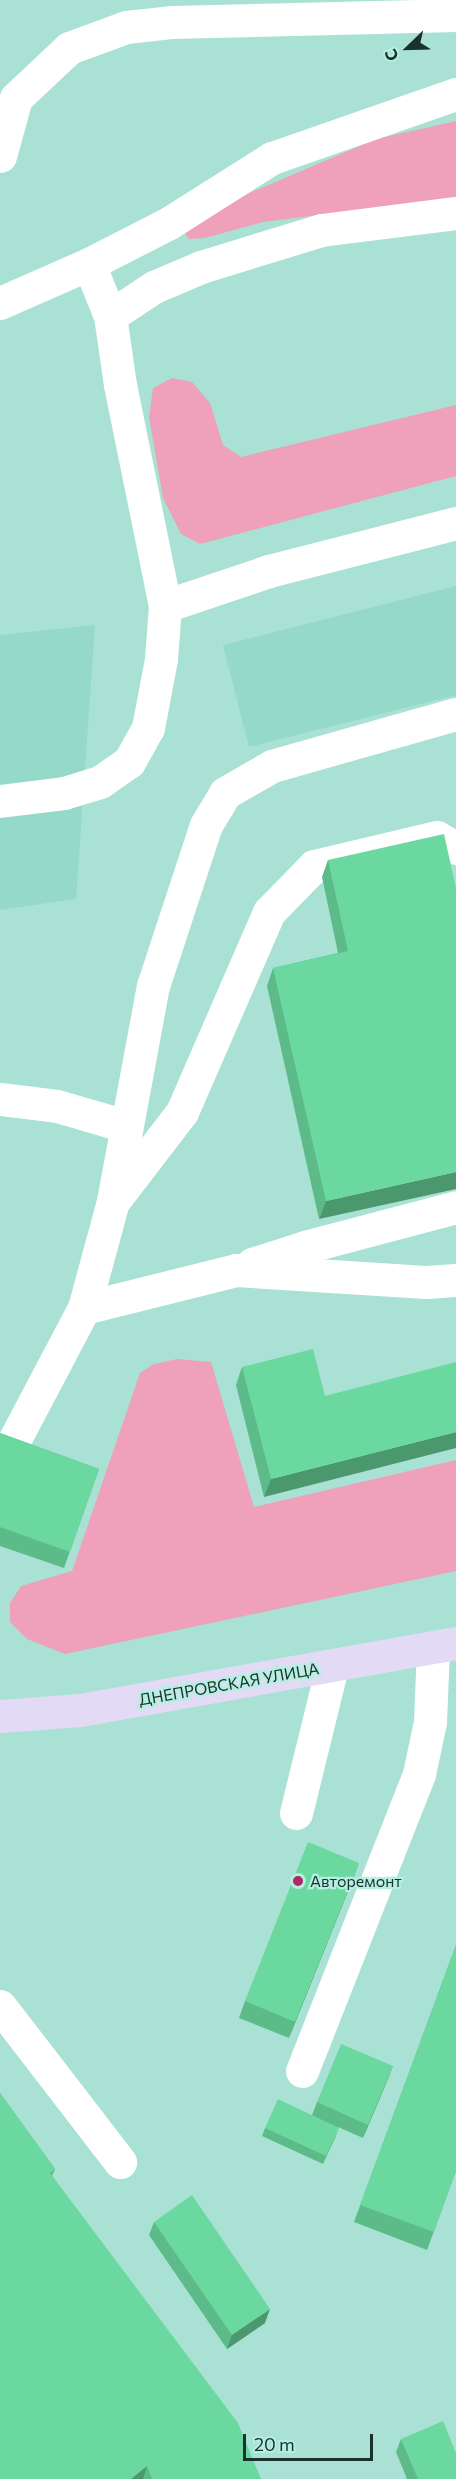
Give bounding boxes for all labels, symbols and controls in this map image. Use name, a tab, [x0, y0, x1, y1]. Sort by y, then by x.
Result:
north arrow	[378, 18, 438, 78]
text: С	[380, 46, 402, 64]
street label: ДНЕПРОВСКАЯ УЛИЦА	[137, 1659, 321, 1709]
place label: Авторемонт	[310, 1871, 402, 1891]
marker: Авторемонт	[291, 1874, 305, 1888]
scale bar	[246, 2422, 376, 2460]
text: 20 m	[254, 2433, 295, 2455]

